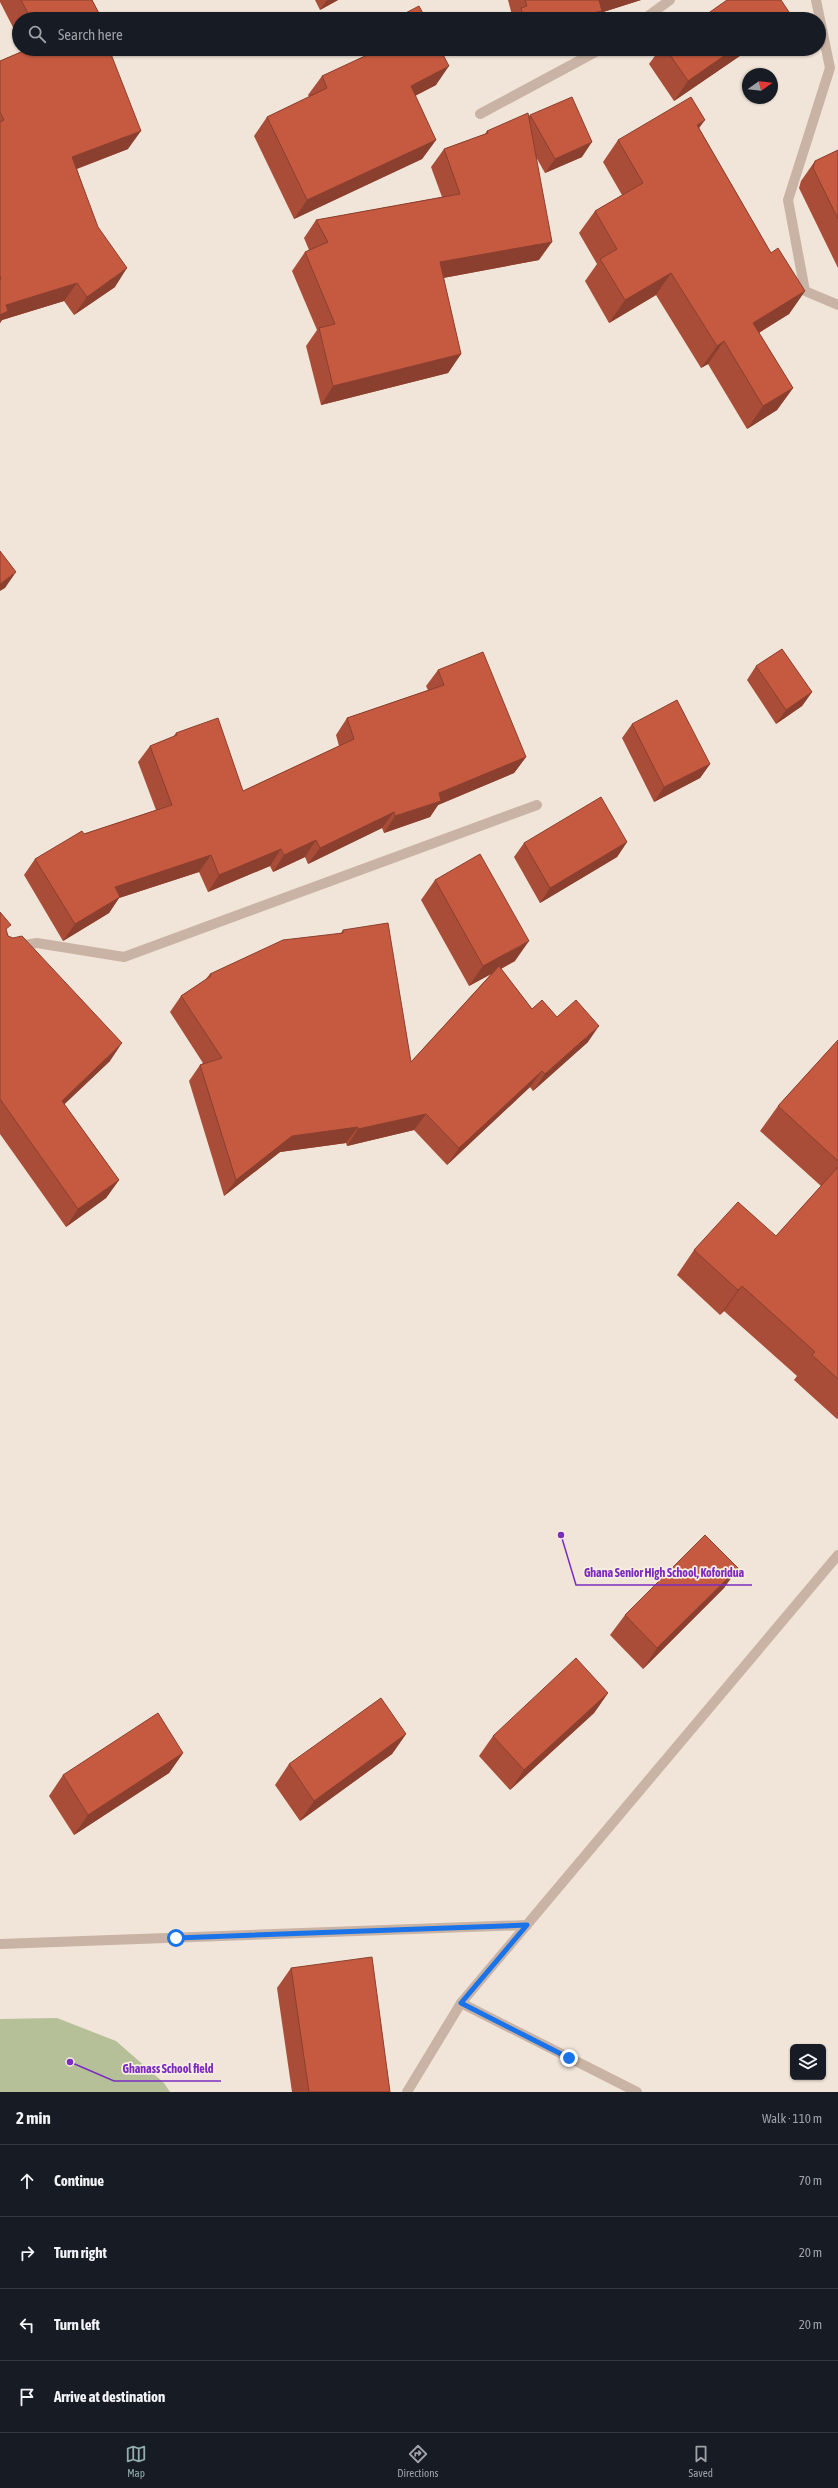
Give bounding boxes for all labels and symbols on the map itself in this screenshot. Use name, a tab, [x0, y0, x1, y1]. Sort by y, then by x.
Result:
north arrow	[742, 68, 778, 104]
callout: Ghana Senior High School, Koforidua	[576, 1561, 752, 1585]
text: Ghana Senior High School, Koforidua	[584, 1566, 745, 1580]
route start	[167, 1929, 185, 1947]
route end	[560, 2049, 578, 2067]
callout: Ghanass School field	[114, 2057, 221, 2081]
text: Ghanass School field	[123, 2062, 214, 2076]

